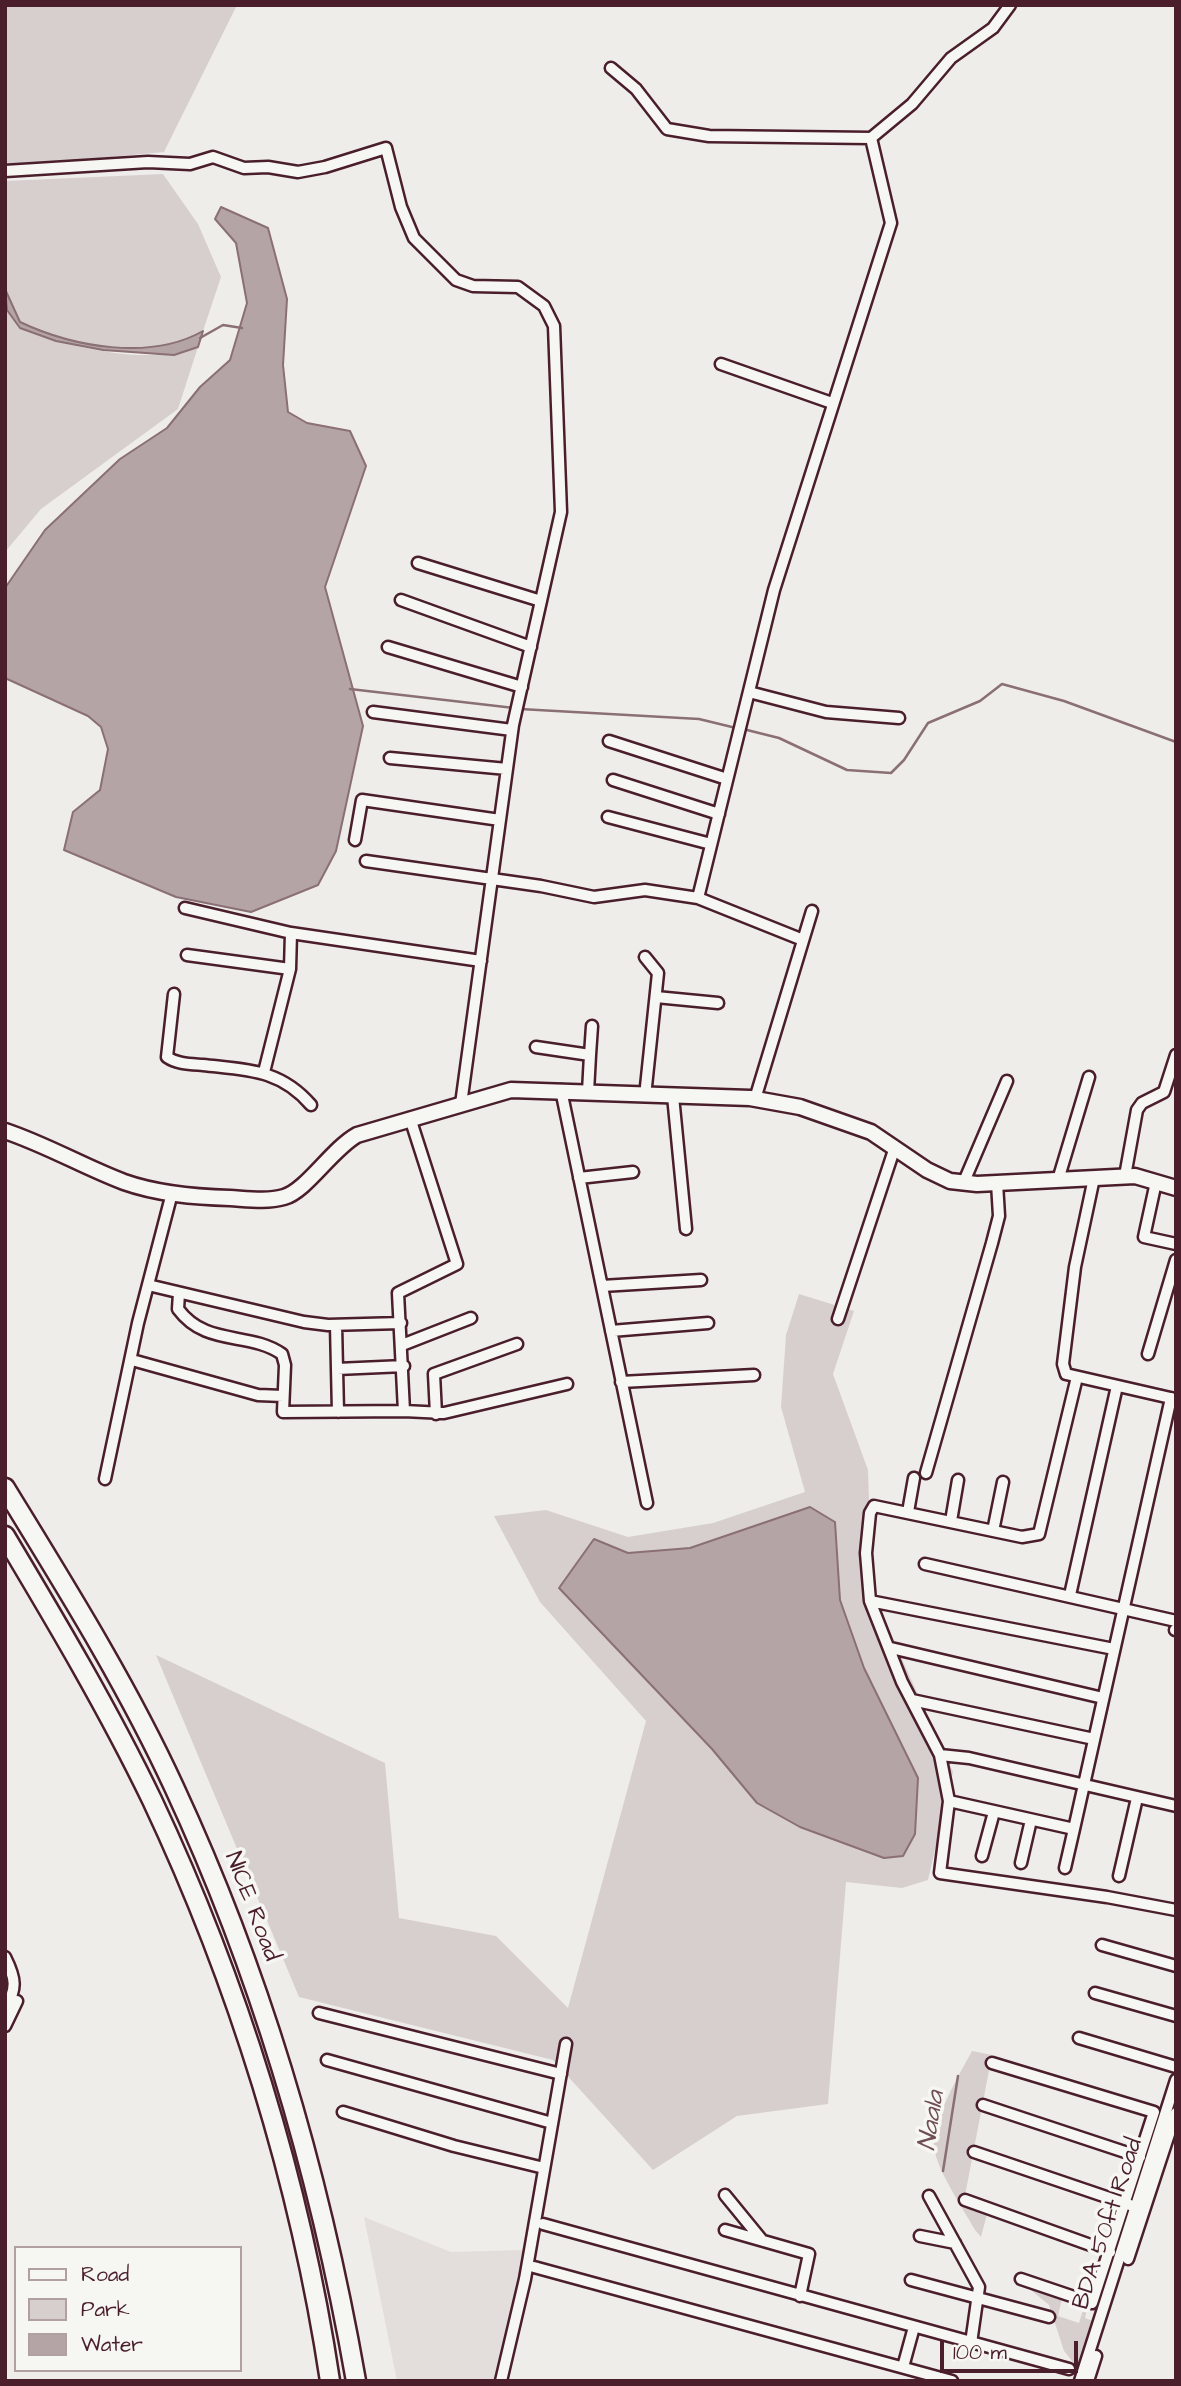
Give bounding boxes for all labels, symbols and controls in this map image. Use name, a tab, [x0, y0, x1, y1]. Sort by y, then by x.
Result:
street label: NICE Road	[217, 1848, 285, 1966]
water label: Naala	[913, 2089, 953, 2153]
street label: BDA 50ft Road	[1068, 2135, 1150, 2313]
legend	[14, 2246, 242, 2372]
text: Road	[81, 2260, 129, 2289]
text: Park	[81, 2295, 130, 2324]
scale bar	[943, 2326, 1081, 2370]
text: Water	[81, 2330, 143, 2359]
text: 100 m	[953, 2338, 1007, 2367]

